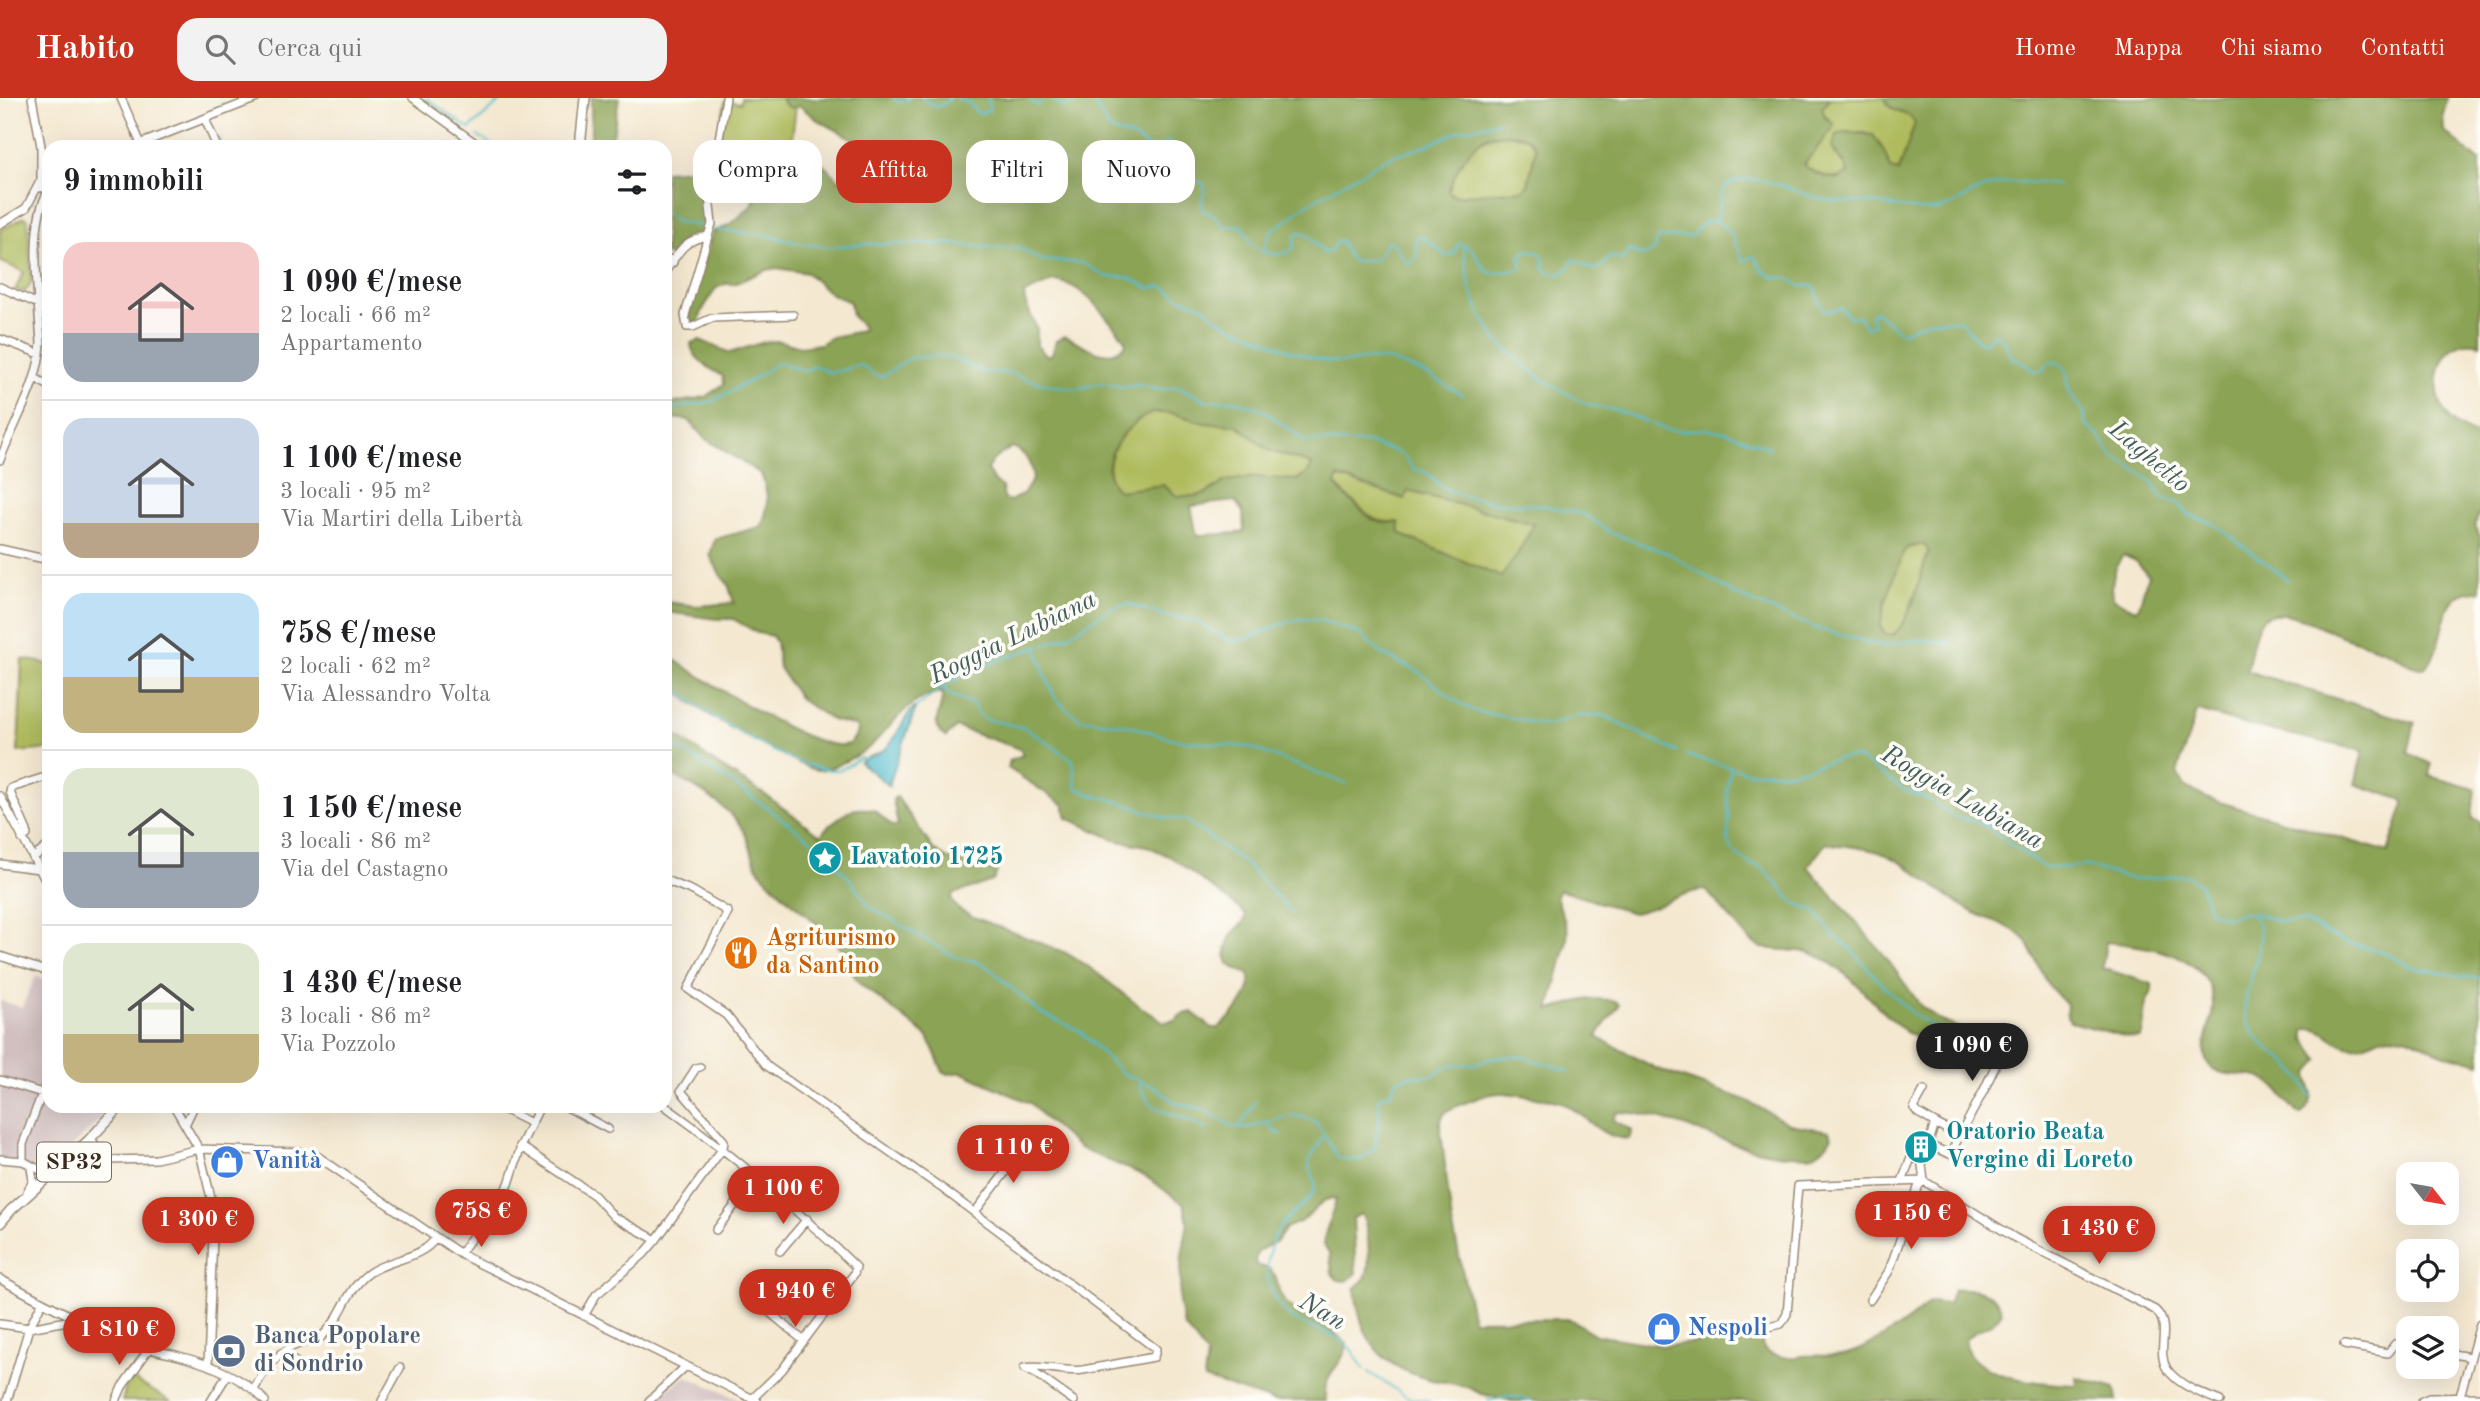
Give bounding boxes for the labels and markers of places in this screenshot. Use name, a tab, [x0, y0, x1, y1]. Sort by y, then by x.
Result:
place icon: Lavatoio 1725	[806, 839, 844, 877]
place label: Lavatoio 1725	[850, 845, 1003, 870]
place label: Agriturismo da Santino	[766, 927, 896, 979]
restaurant icon: Agriturismo da Santino	[722, 934, 760, 972]
pin: 1 090 €	[1907, 1024, 2037, 1083]
place label: Oratorio Beata Vergine di Loreto	[1946, 1121, 2133, 1173]
pin: 1 110 €	[948, 1126, 1078, 1185]
building icon: Oratorio Beata Vergine di Loreto	[1902, 1128, 1940, 1166]
shop icon: Vanità	[208, 1143, 246, 1181]
place label: Vanità	[252, 1150, 322, 1174]
pin: 1 100 €	[718, 1166, 848, 1226]
pin: 758 €	[432, 1190, 530, 1249]
pin: 1 150 €	[1846, 1192, 1976, 1251]
pin: 1 300 €	[133, 1198, 263, 1257]
pin: 1 430 €	[2034, 1206, 2164, 1266]
pin: 1 940 €	[730, 1270, 860, 1329]
pin: 1 810 €	[54, 1308, 184, 1367]
shop icon: Nespoli	[1645, 1310, 1683, 1348]
place label: Nespoli	[1688, 1317, 1768, 1341]
place label: Banca Popolare di Sondrio	[254, 1325, 421, 1377]
bank icon: Banca Popolare di Sondrio	[210, 1332, 248, 1370]

